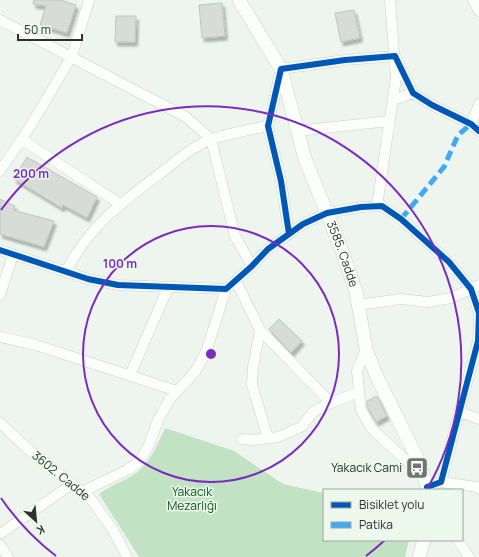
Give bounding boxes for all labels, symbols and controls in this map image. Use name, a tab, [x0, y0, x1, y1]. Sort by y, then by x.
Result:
scale bar	[18, 16, 82, 42]
text: 50 m	[24, 21, 51, 38]
text: 200 m	[13, 165, 49, 182]
street label: 3585. Cadde	[323, 218, 363, 289]
text: 100 m	[103, 255, 137, 272]
centre of rings	[204, 347, 218, 361]
street label: 3602. Cadde	[29, 447, 94, 504]
bus stop icon: Yakacık Cami	[404, 455, 430, 481]
place label: Yakacık Cami	[331, 459, 402, 476]
park label: Yakacık Mezarlığı	[167, 483, 217, 514]
legend	[323, 489, 463, 541]
text: Bisiklet yolu	[359, 496, 424, 513]
north arrow	[16, 501, 56, 541]
text: Patika	[359, 516, 393, 533]
text: K	[33, 522, 47, 539]

